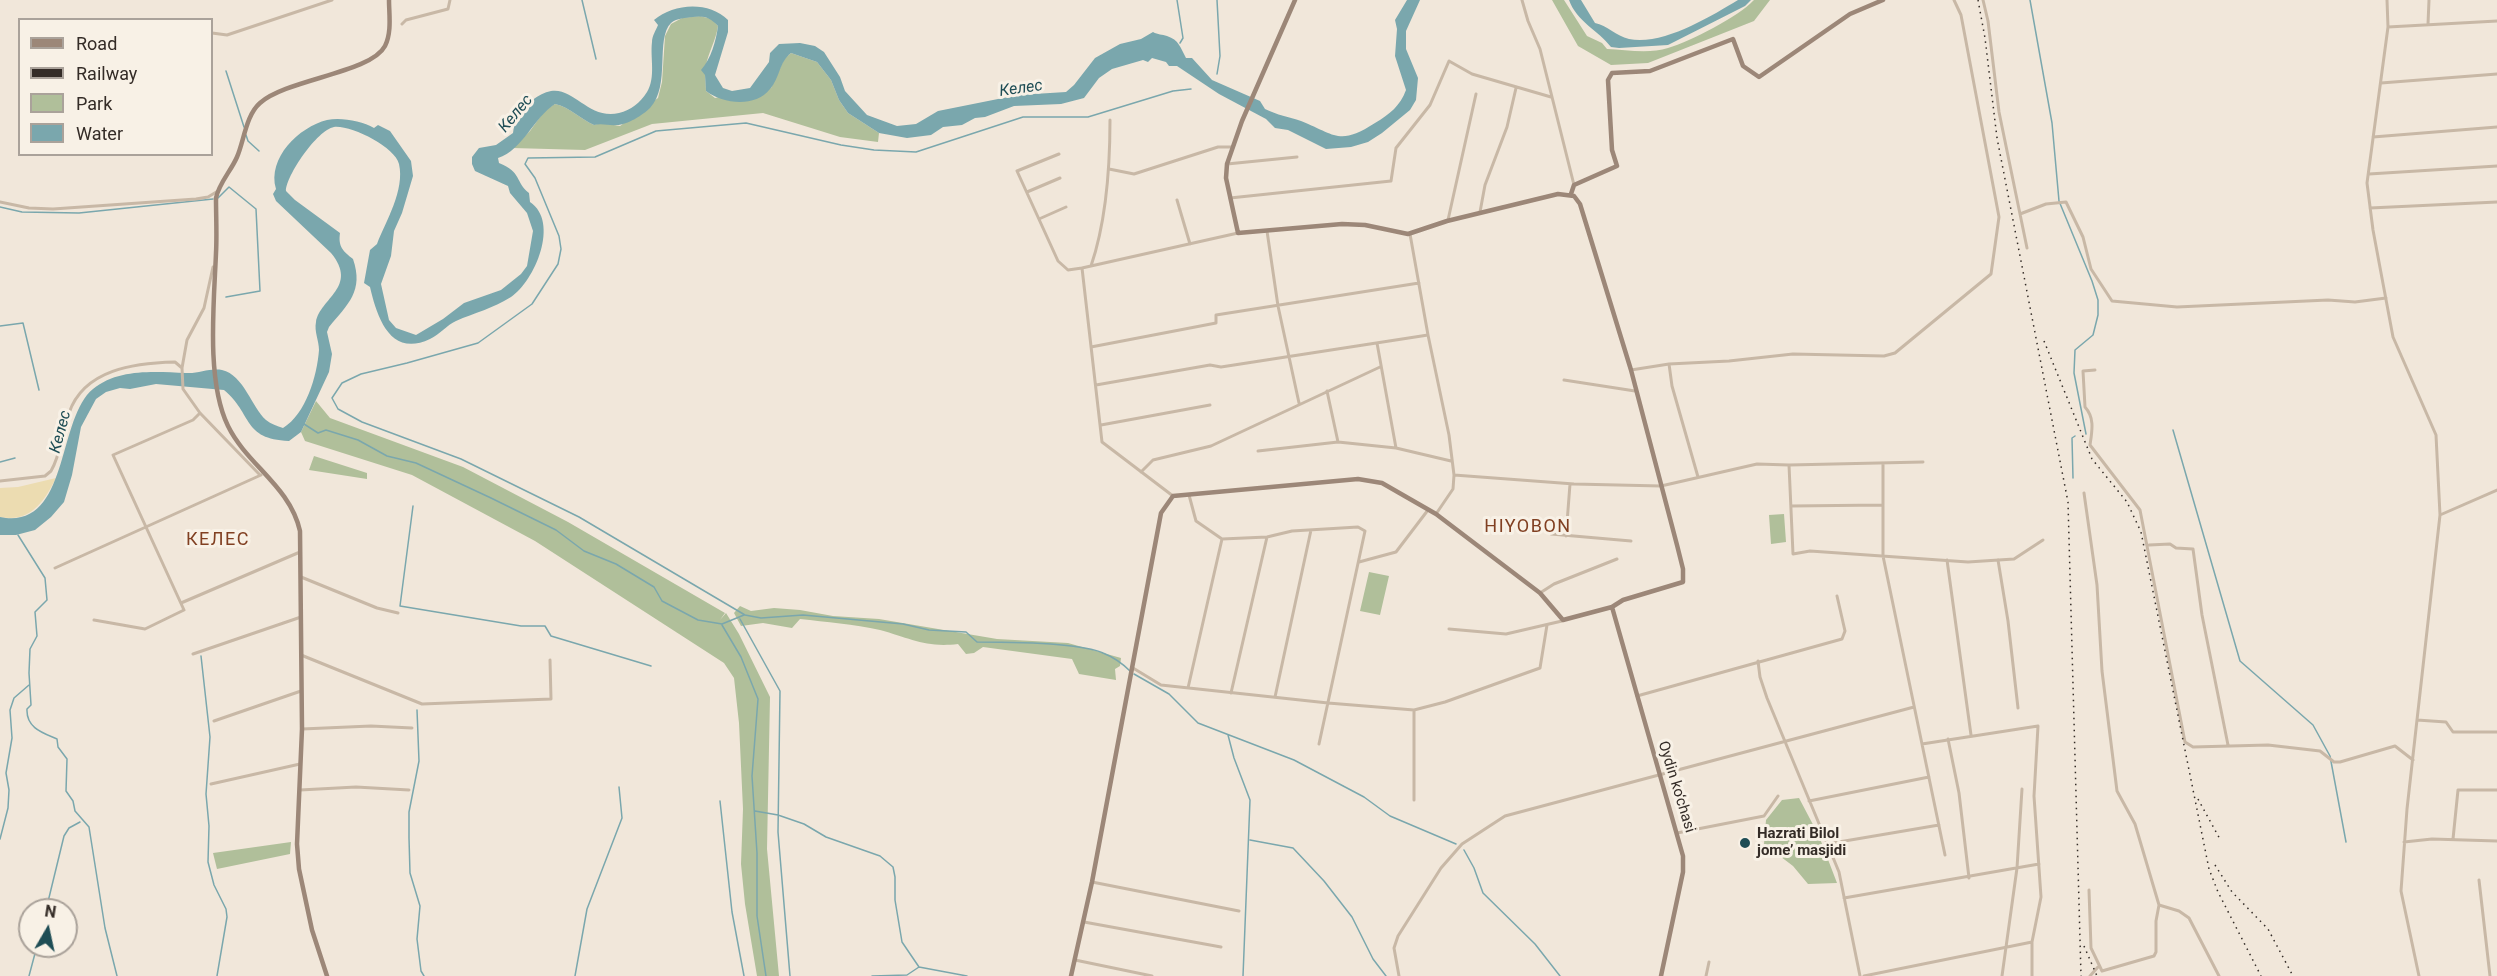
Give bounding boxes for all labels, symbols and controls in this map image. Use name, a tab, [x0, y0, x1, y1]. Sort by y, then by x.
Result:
legend	[18, 18, 213, 156]
text: Road	[76, 33, 117, 54]
text: Railway	[76, 63, 137, 84]
water label: Келес	[998, 76, 1044, 102]
water label: Келес	[495, 91, 537, 137]
text: Park	[76, 93, 112, 114]
text: Water	[76, 123, 123, 144]
water label: Келес	[46, 409, 76, 455]
district label: HIYOBON	[1484, 516, 1572, 538]
district label: КЕЛЕС	[186, 529, 250, 551]
street label: Oydin ko‘chasi	[1654, 739, 1698, 835]
place label: Hazrati Bilol jome’ masjidi	[1757, 825, 1846, 860]
marker: Hazrati Bilol jome’ masjidi	[1738, 836, 1752, 850]
north arrow	[18, 898, 78, 958]
text: N	[44, 901, 58, 922]

